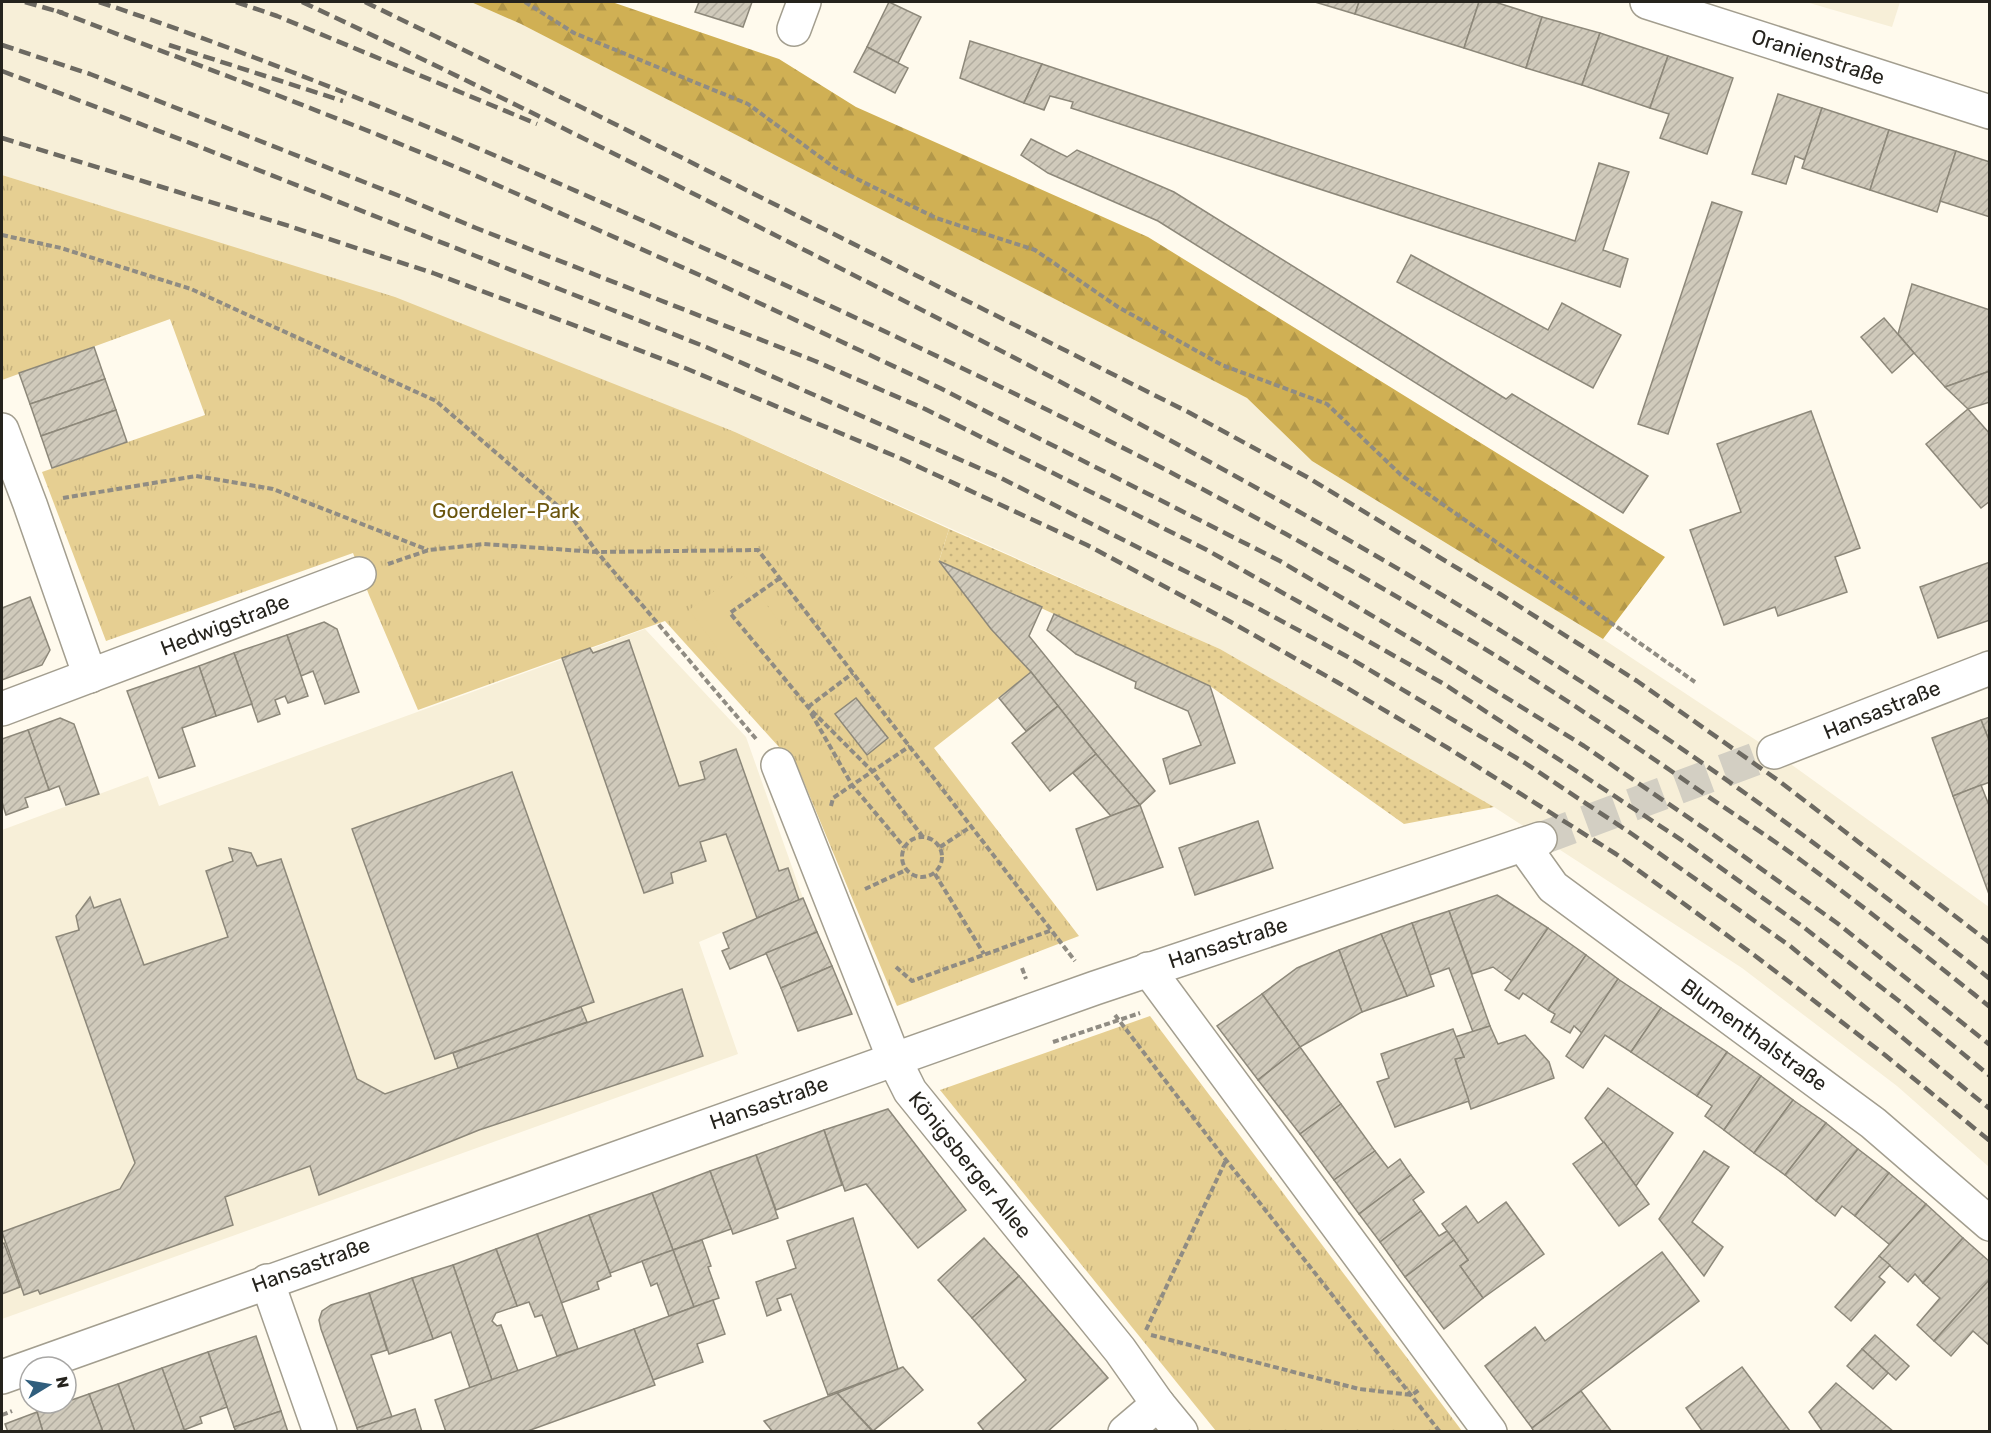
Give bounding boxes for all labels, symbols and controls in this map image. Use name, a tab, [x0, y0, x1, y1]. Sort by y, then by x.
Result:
street label: Oranienstraße	[1748, 23, 1888, 90]
park label: Goerdeler-Park	[432, 498, 580, 523]
street label: Hedwigstraße	[157, 588, 293, 661]
street label: Hansastraße	[1820, 675, 1944, 744]
street label: Hansastraße	[1165, 911, 1291, 974]
street label: Blumenthalstraße	[1676, 973, 1832, 1096]
street label: Hansastraße	[706, 1071, 832, 1135]
street label: Königsberger Allee	[904, 1086, 1037, 1243]
street label: Hansastraße	[248, 1232, 373, 1297]
north arrow	[18, 1355, 78, 1415]
text: N	[52, 1375, 73, 1390]

